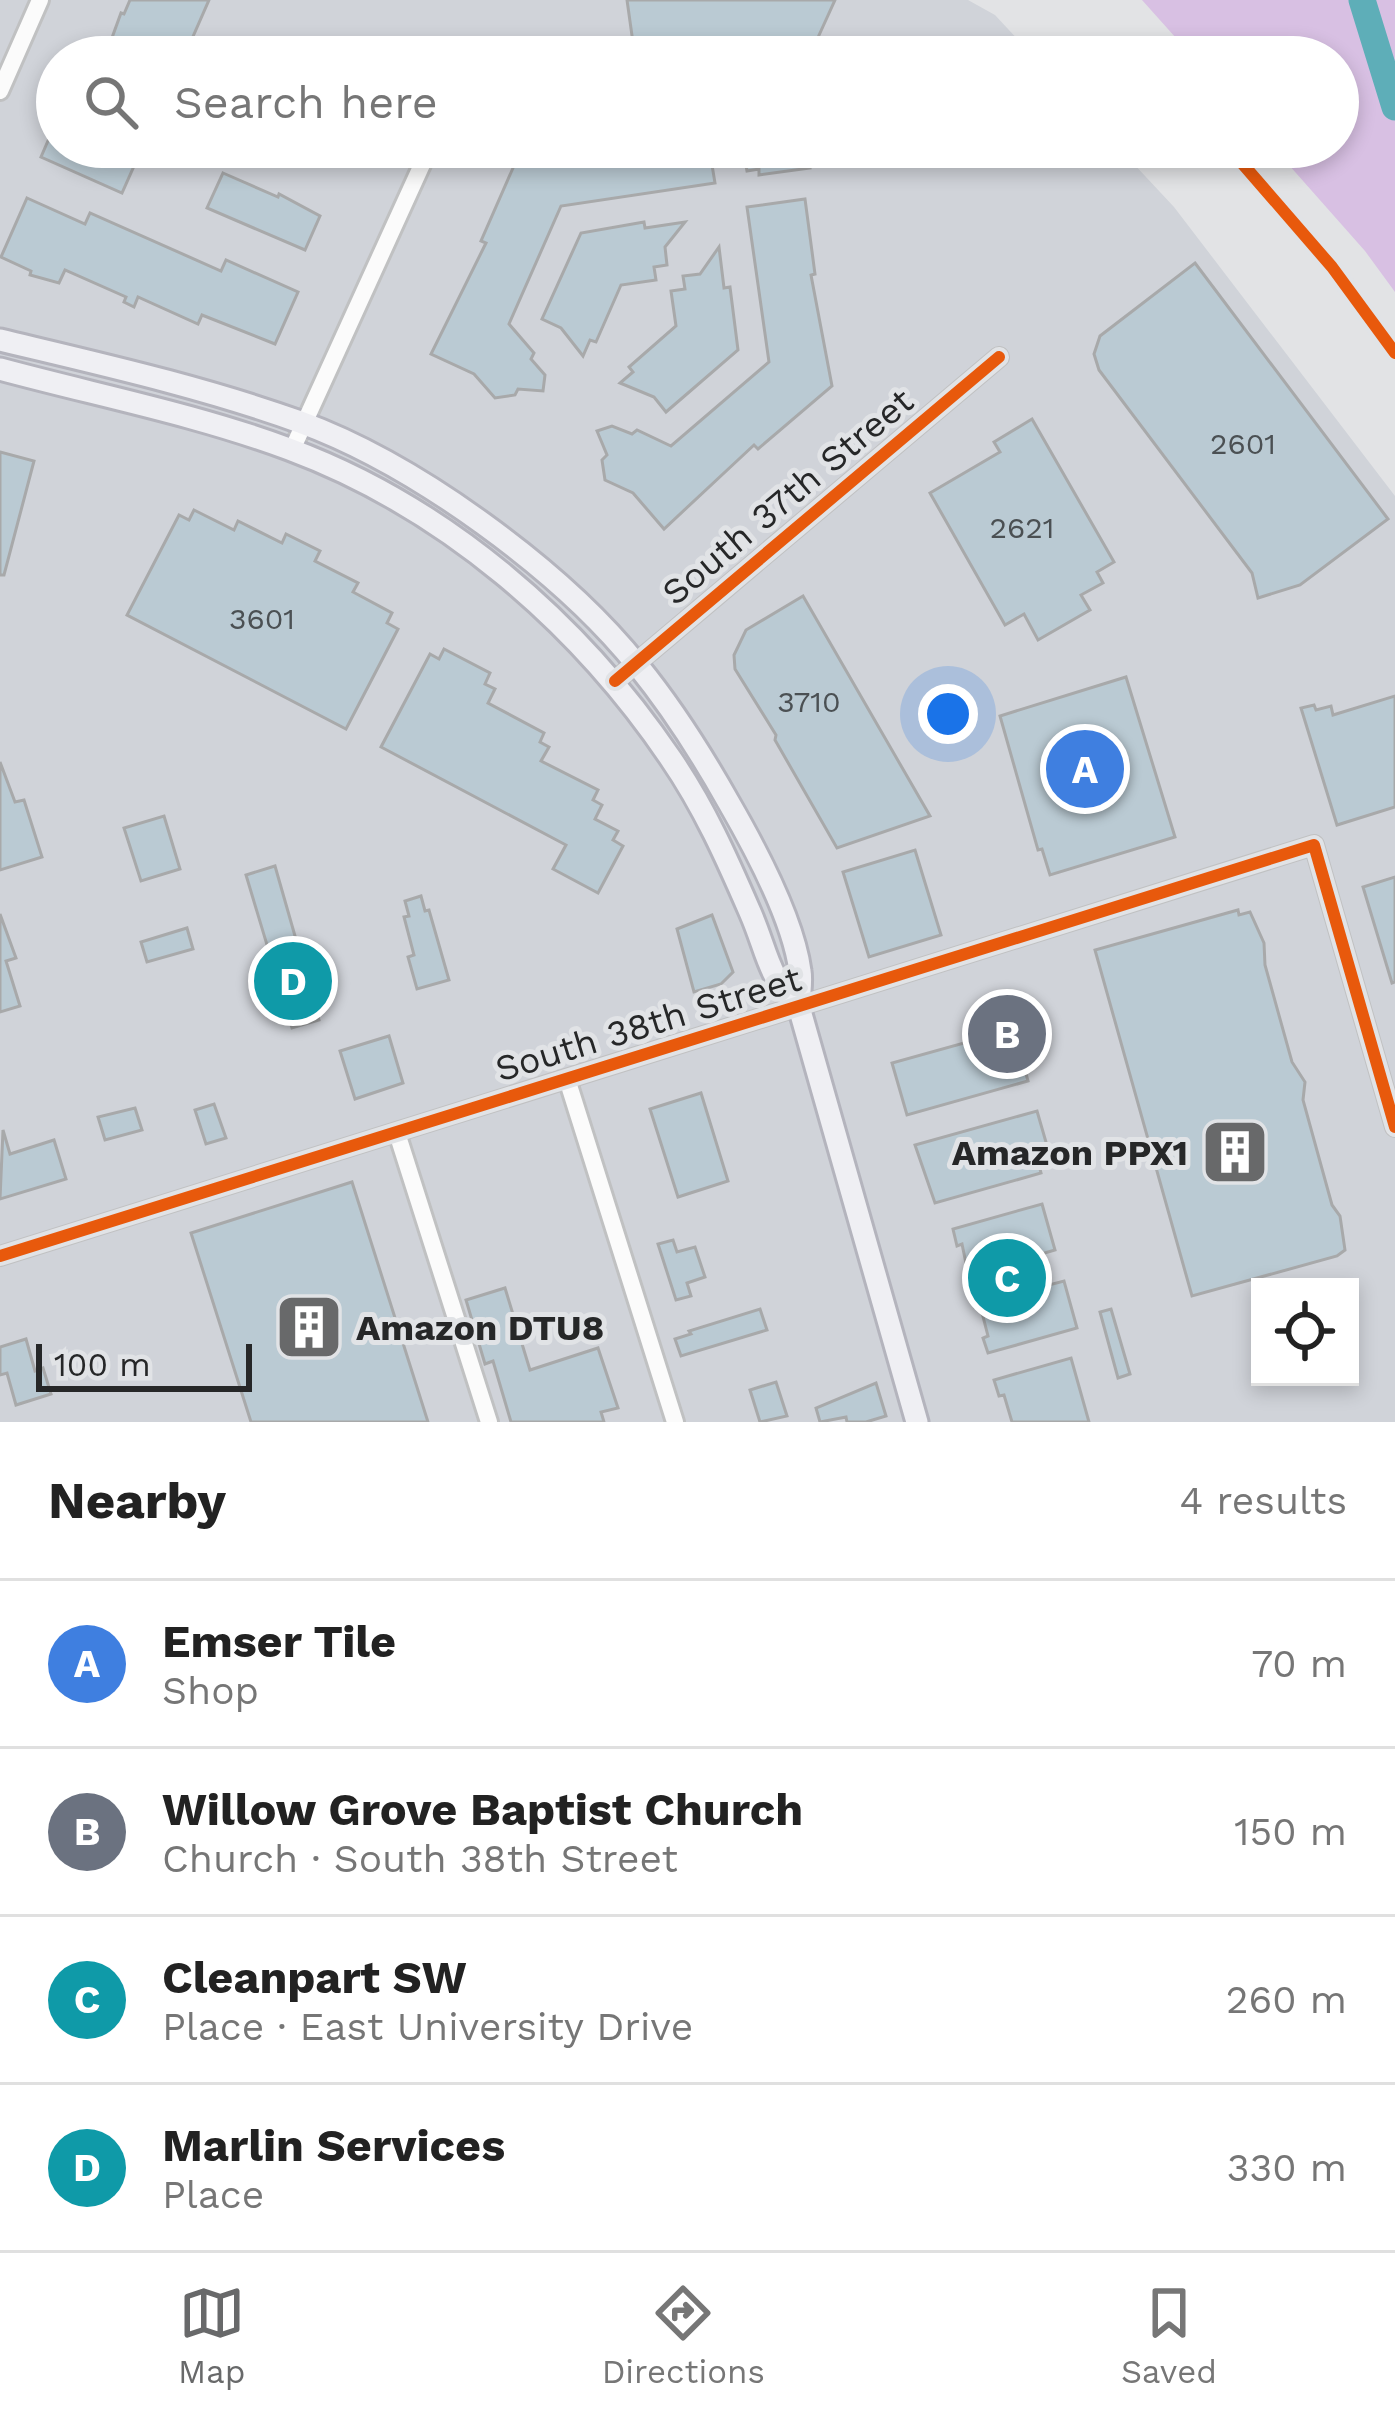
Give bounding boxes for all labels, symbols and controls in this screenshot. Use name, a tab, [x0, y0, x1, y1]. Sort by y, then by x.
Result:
search box	[36, 36, 1359, 168]
icon: search	[78, 69, 144, 135]
text: Search here	[174, 76, 438, 129]
street label: South 37th Street	[654, 380, 922, 614]
house number: 2601	[1210, 426, 1276, 461]
house number: 2621	[990, 510, 1054, 545]
house number: 3601	[229, 601, 295, 636]
house number: 3710	[777, 684, 841, 719]
your location	[918, 684, 978, 744]
pin: A	[1046, 724, 1124, 814]
pin: D	[254, 936, 332, 1026]
street label: South 38th Street	[490, 957, 806, 1090]
pin: B	[968, 989, 1046, 1079]
building icon: Amazon PPX1	[1200, 1117, 1270, 1187]
place label: Amazon PPX1	[952, 1132, 1188, 1174]
pin: C	[968, 1233, 1046, 1323]
map controls	[1251, 1278, 1359, 1386]
button: locate	[1251, 1278, 1359, 1386]
building icon: Amazon DTU8	[274, 1292, 344, 1362]
place label: Amazon DTU8	[356, 1307, 604, 1349]
scale bar	[36, 1338, 252, 1391]
text: 100 m	[54, 1345, 151, 1384]
text: Nearby	[48, 1471, 226, 1530]
text: 4 results	[1179, 1478, 1347, 1523]
text: Emser Tile	[162, 1615, 396, 1668]
text: A	[74, 1641, 100, 1686]
text: 70 m	[1251, 1641, 1347, 1686]
text: Shop	[162, 1668, 259, 1713]
text: Willow Grove Baptist Church	[162, 1783, 803, 1836]
text: B	[74, 1809, 100, 1854]
text: 150 m	[1234, 1809, 1347, 1854]
text: Church · South 38th Street	[162, 1836, 678, 1881]
text: Cleanpart SW	[162, 1951, 467, 2004]
text: C	[74, 1977, 100, 2022]
text: 260 m	[1226, 1977, 1347, 2022]
text: Place · East University Drive	[162, 2004, 693, 2049]
text: Marlin Services	[162, 2119, 505, 2172]
text: D	[73, 2145, 101, 2190]
text: 330 m	[1227, 2145, 1347, 2190]
text: Place	[162, 2172, 264, 2217]
tab: Map	[178, 2280, 245, 2391]
tab: Directions	[602, 2280, 765, 2391]
tab: Saved	[1121, 2280, 1217, 2391]

